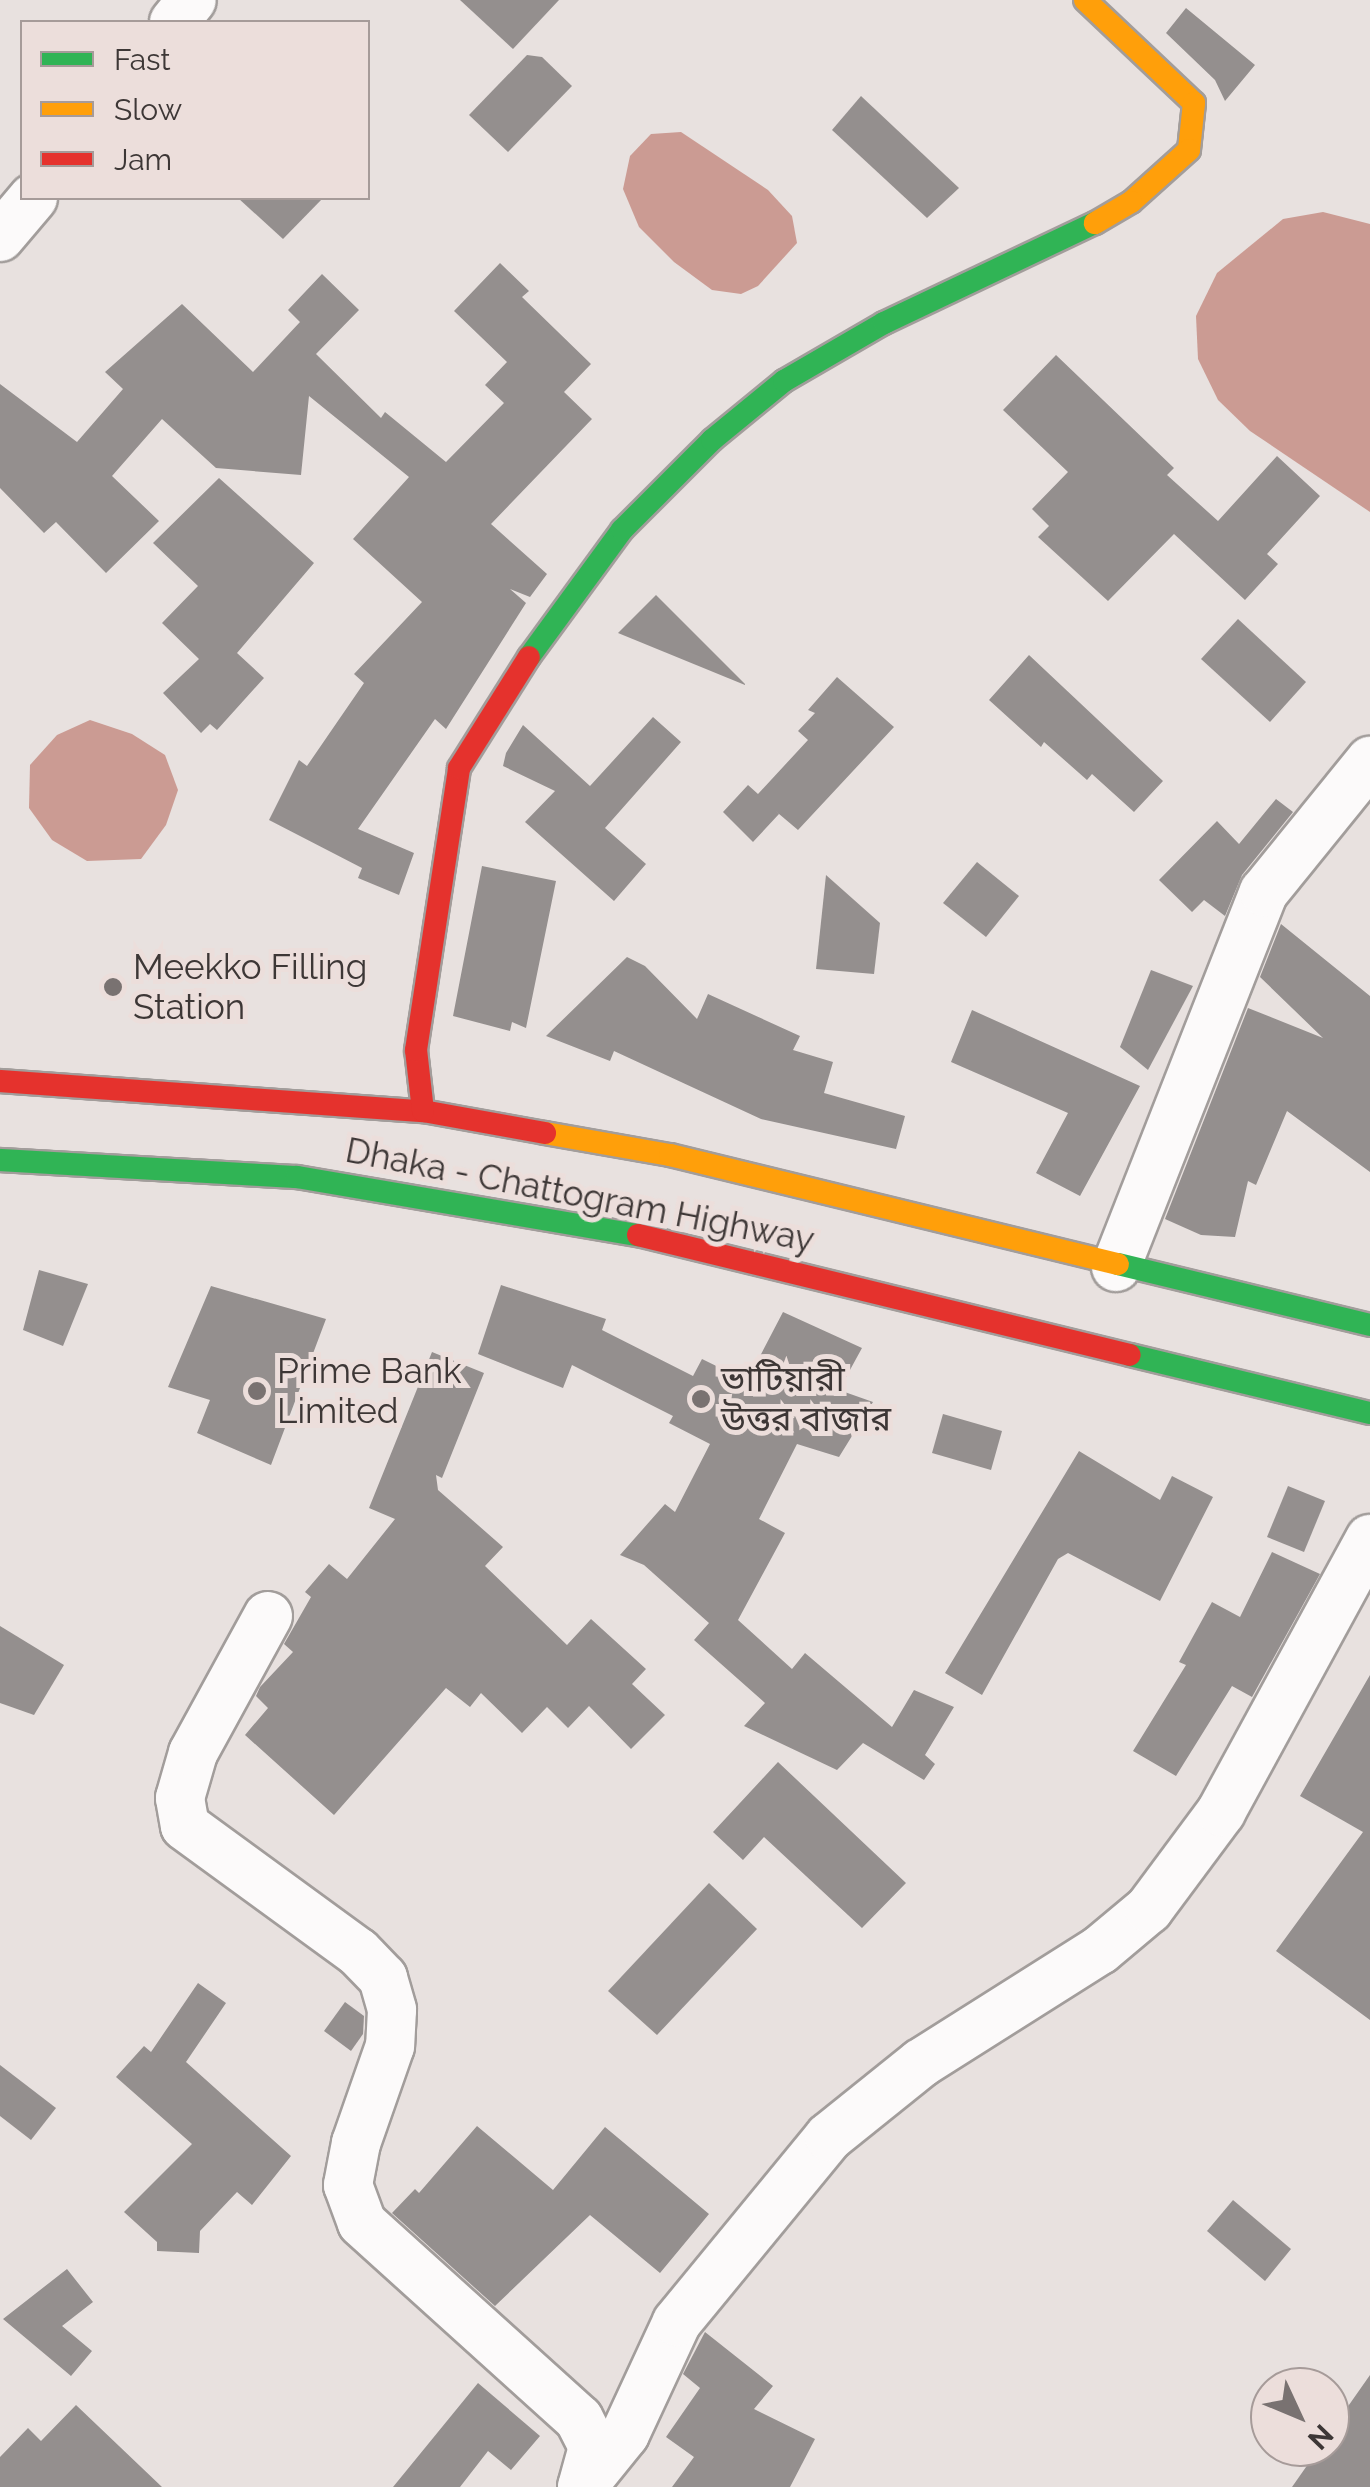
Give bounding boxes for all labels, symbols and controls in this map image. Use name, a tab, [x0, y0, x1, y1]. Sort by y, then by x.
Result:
legend	[20, 20, 370, 200]
text: Fast	[114, 42, 171, 77]
text: Slow	[114, 92, 182, 127]
text: Jam	[114, 142, 172, 177]
place label: Meekko Filling Station	[133, 946, 367, 1028]
marker: Meekko Filling Station	[102, 976, 124, 998]
street label: Dhaka - Chattogram Highway	[342, 1129, 818, 1261]
place label: Prime Bank Limited	[277, 1350, 462, 1432]
place label: ভাটিয়ারী উত্তর বাজার	[721, 1358, 891, 1440]
marker: Prime Bank Limited	[246, 1380, 268, 1402]
marker: ভাটিয়ারী উত্তর বাজার	[690, 1388, 712, 1410]
north arrow	[1250, 2367, 1350, 2467]
text: N	[1301, 2418, 1340, 2456]

